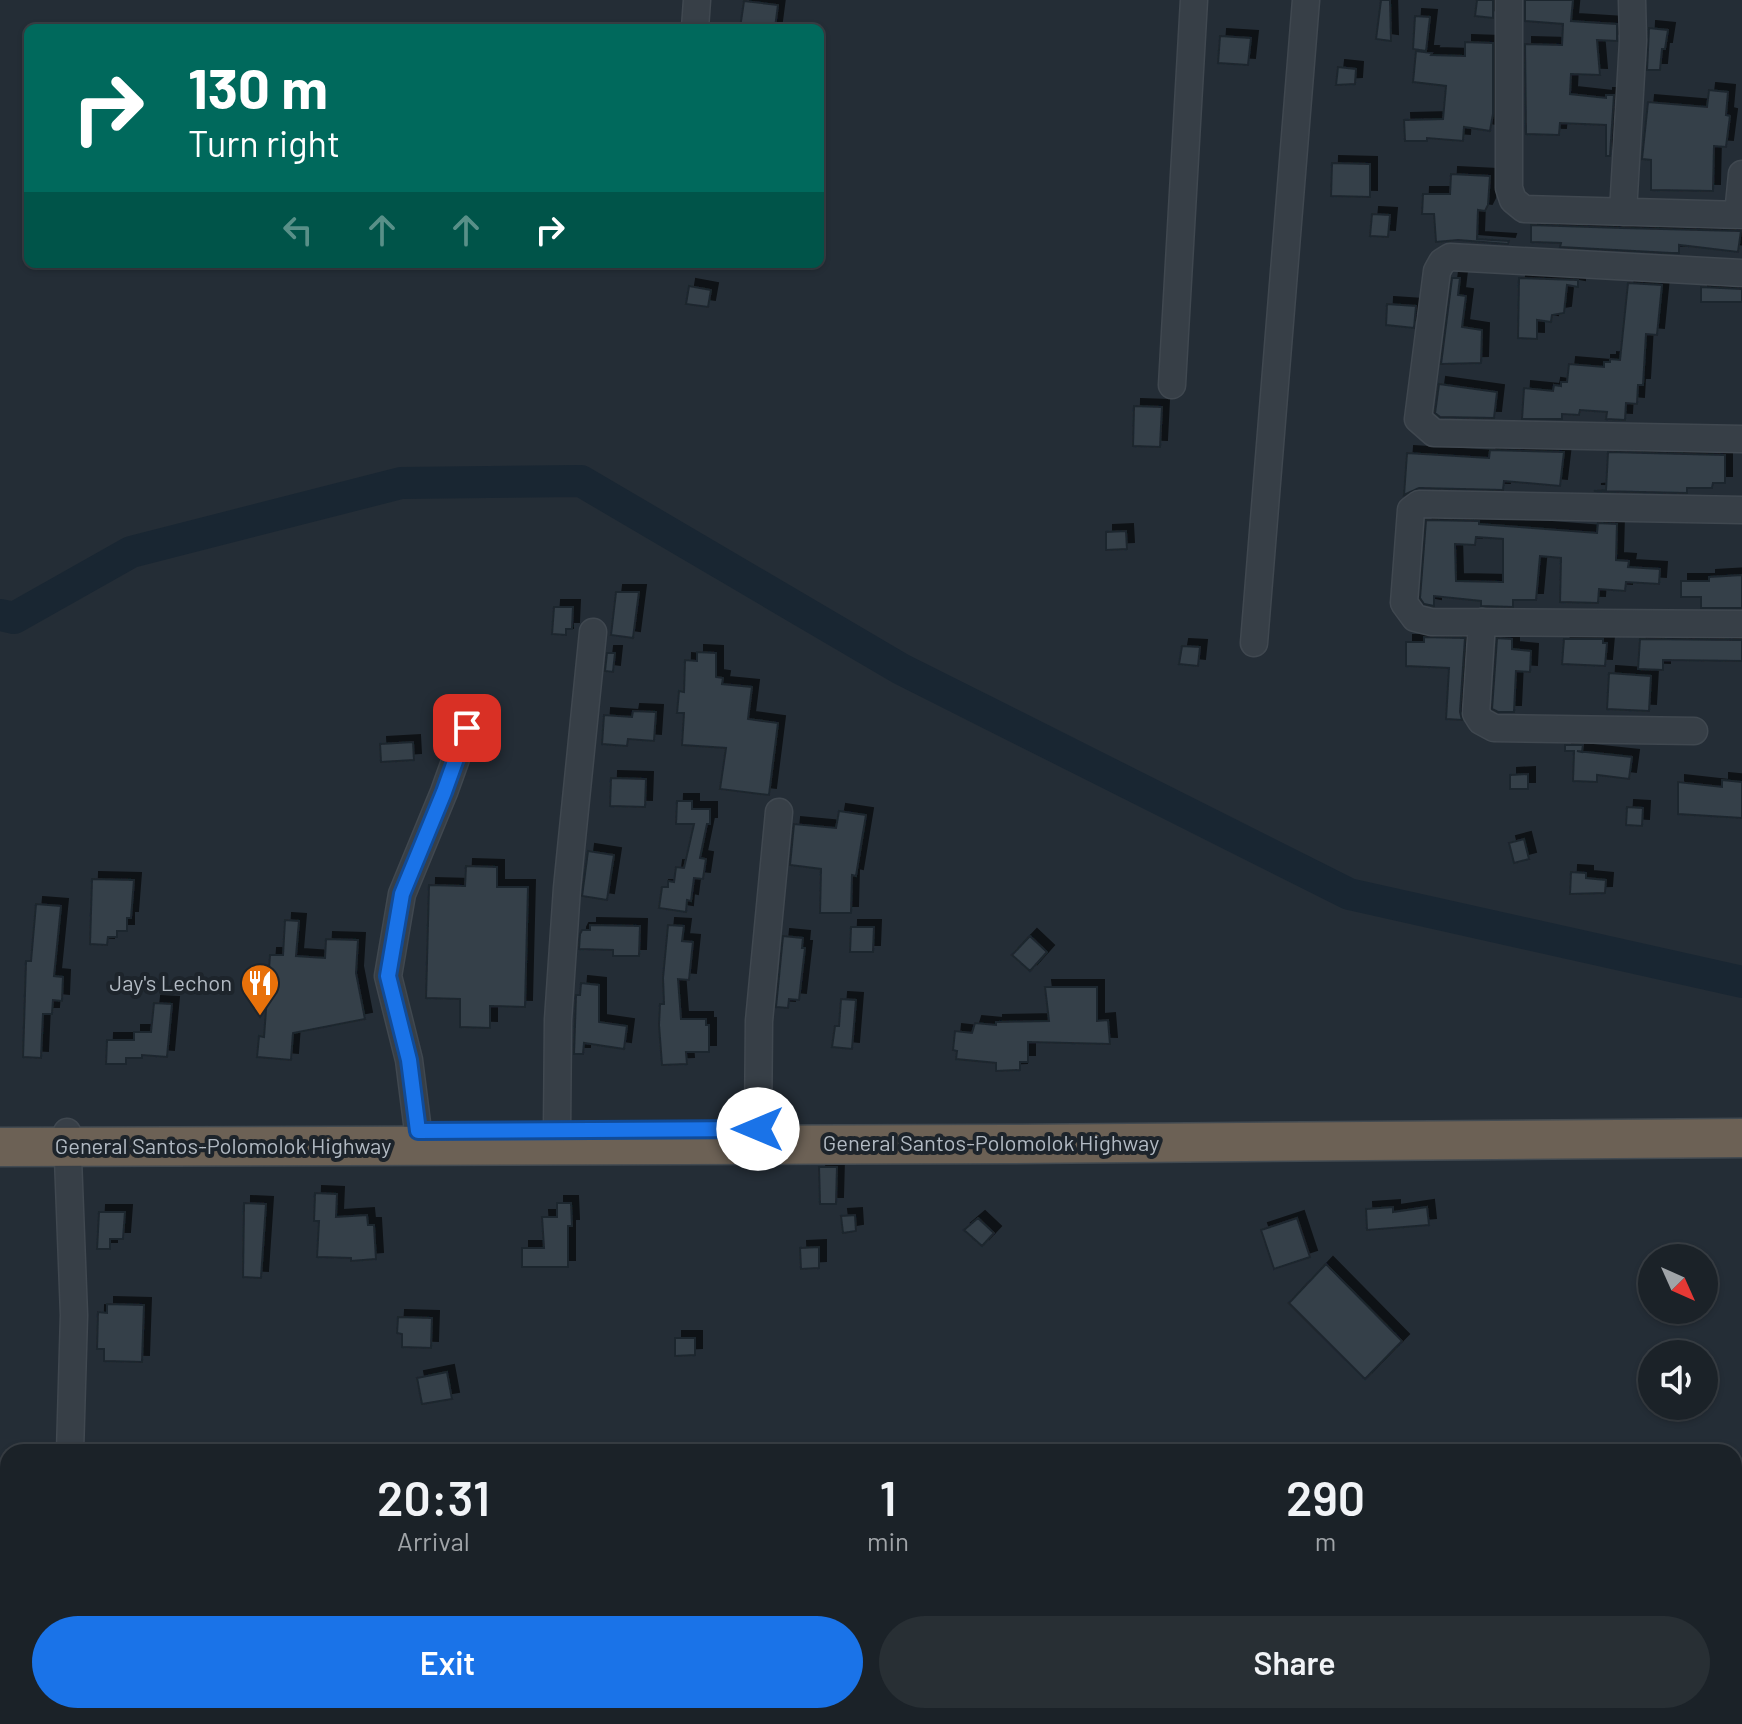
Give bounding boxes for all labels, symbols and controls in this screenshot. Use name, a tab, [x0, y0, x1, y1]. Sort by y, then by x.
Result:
text: 130 m	[188, 53, 328, 120]
icon: right	[56, 56, 160, 160]
text: Turn right	[188, 121, 340, 164]
icon: left	[276, 208, 320, 252]
icon: ahead	[360, 208, 404, 252]
icon: ahead	[444, 208, 488, 252]
icon: right	[528, 208, 572, 252]
pin	[433, 694, 501, 762]
icon: arrive	[445, 706, 489, 750]
restaurant icon: Jay's Lechon	[239, 962, 281, 1017]
place label: Jay's Lechon	[110, 969, 232, 995]
position arrow	[716, 1087, 800, 1171]
street label: General Santos-Polomolok Highway	[823, 1129, 1159, 1155]
street label: General Santos-Polomolok Highway	[55, 1132, 391, 1158]
north arrow	[1638, 1244, 1718, 1324]
map controls	[1638, 1244, 1718, 1420]
button: sound	[1638, 1340, 1718, 1420]
text: 20:31	[377, 1468, 490, 1526]
text: 1	[880, 1468, 896, 1526]
text: 290	[1286, 1468, 1365, 1526]
text: Arrival	[397, 1525, 470, 1556]
text: min	[867, 1525, 909, 1556]
text: m	[1315, 1525, 1336, 1556]
button: Exit	[32, 1616, 863, 1708]
button: Share	[879, 1616, 1710, 1708]

